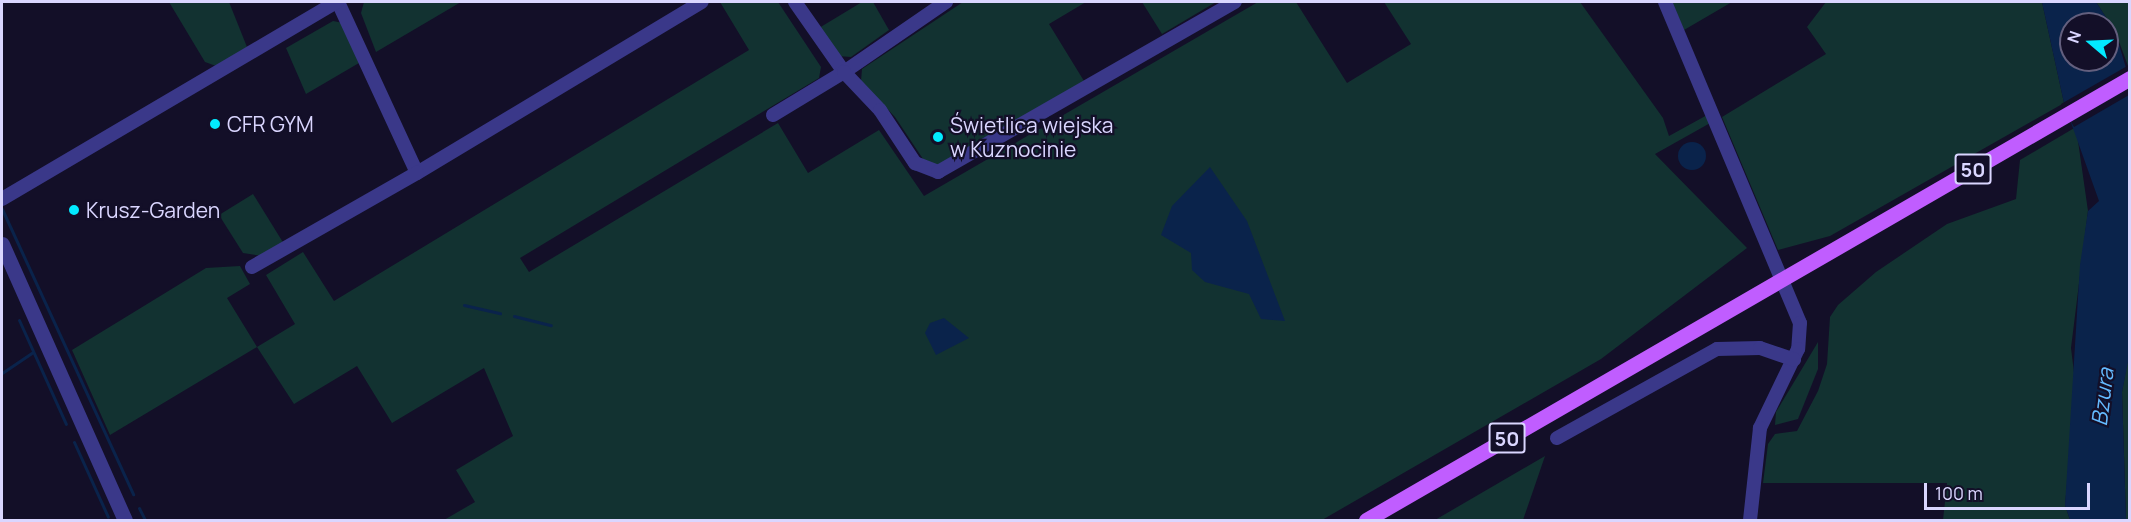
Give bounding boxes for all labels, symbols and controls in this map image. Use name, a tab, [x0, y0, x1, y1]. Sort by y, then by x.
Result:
north arrow	[2059, 12, 2119, 72]
text: N	[2062, 28, 2086, 46]
place label: CFR GYM	[227, 111, 314, 137]
place label: Świetlica wiejska w Kuznocinie	[950, 112, 1114, 162]
marker: CFR GYM	[208, 117, 222, 131]
marker: Świetlica wiejska w Kuznocinie	[931, 130, 945, 144]
road number: 50	[1954, 152, 1992, 186]
place label: Krusz-Garden	[86, 197, 220, 223]
marker: Krusz-Garden	[67, 203, 81, 217]
water label: Bzura	[2086, 367, 2120, 427]
road number: 50	[1488, 421, 1526, 455]
scale bar	[1927, 471, 2094, 509]
text: 100 m	[1935, 481, 1983, 505]

